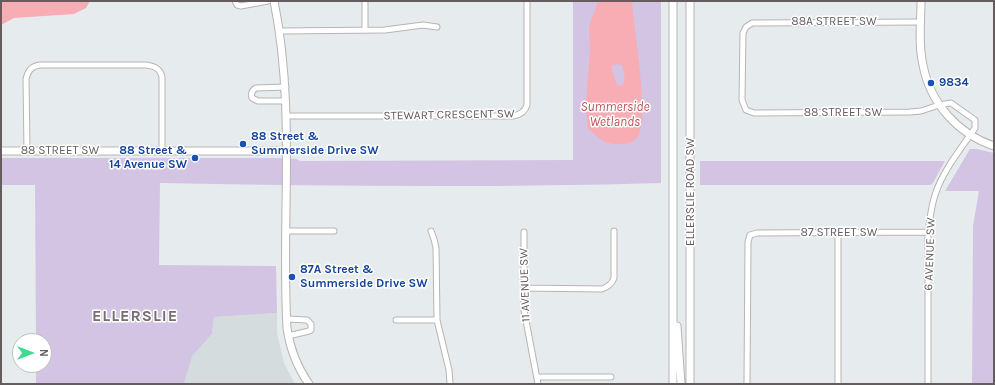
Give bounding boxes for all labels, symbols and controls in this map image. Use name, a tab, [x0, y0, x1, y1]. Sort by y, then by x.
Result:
street label: 88A STREET SW	[791, 15, 877, 29]
place label: 9834	[939, 76, 969, 90]
marker: 9834	[926, 78, 936, 88]
water label: Summerside Wetlands	[580, 99, 650, 130]
street label: 88 STREET SW	[804, 106, 882, 120]
street label: STEWART CRESCENT SW	[383, 107, 515, 123]
place label: 88 Street & Summerside Drive SW	[251, 130, 379, 158]
street label: ELLERSLIE ROAD SW	[684, 138, 698, 246]
marker: 88 Street & Summerside Drive SW	[238, 139, 248, 149]
street label: 88 STREET SW	[21, 144, 99, 158]
place label: 88 Street & 14 Avenue SW	[109, 144, 187, 172]
marker: 88 Street & 14 Avenue SW	[190, 153, 200, 163]
street label: 6 AVENUE SW	[922, 217, 938, 291]
street label: 87 STREET SW	[801, 226, 877, 240]
street label: 11 AVENUE SW	[517, 248, 533, 322]
place label: 87A Street & Summerside Drive SW	[300, 263, 428, 291]
marker: 87A Street & Summerside Drive SW	[287, 272, 297, 282]
district label: ELLERSLIE	[92, 306, 178, 326]
north arrow	[12, 333, 52, 373]
text: N	[37, 349, 50, 357]

